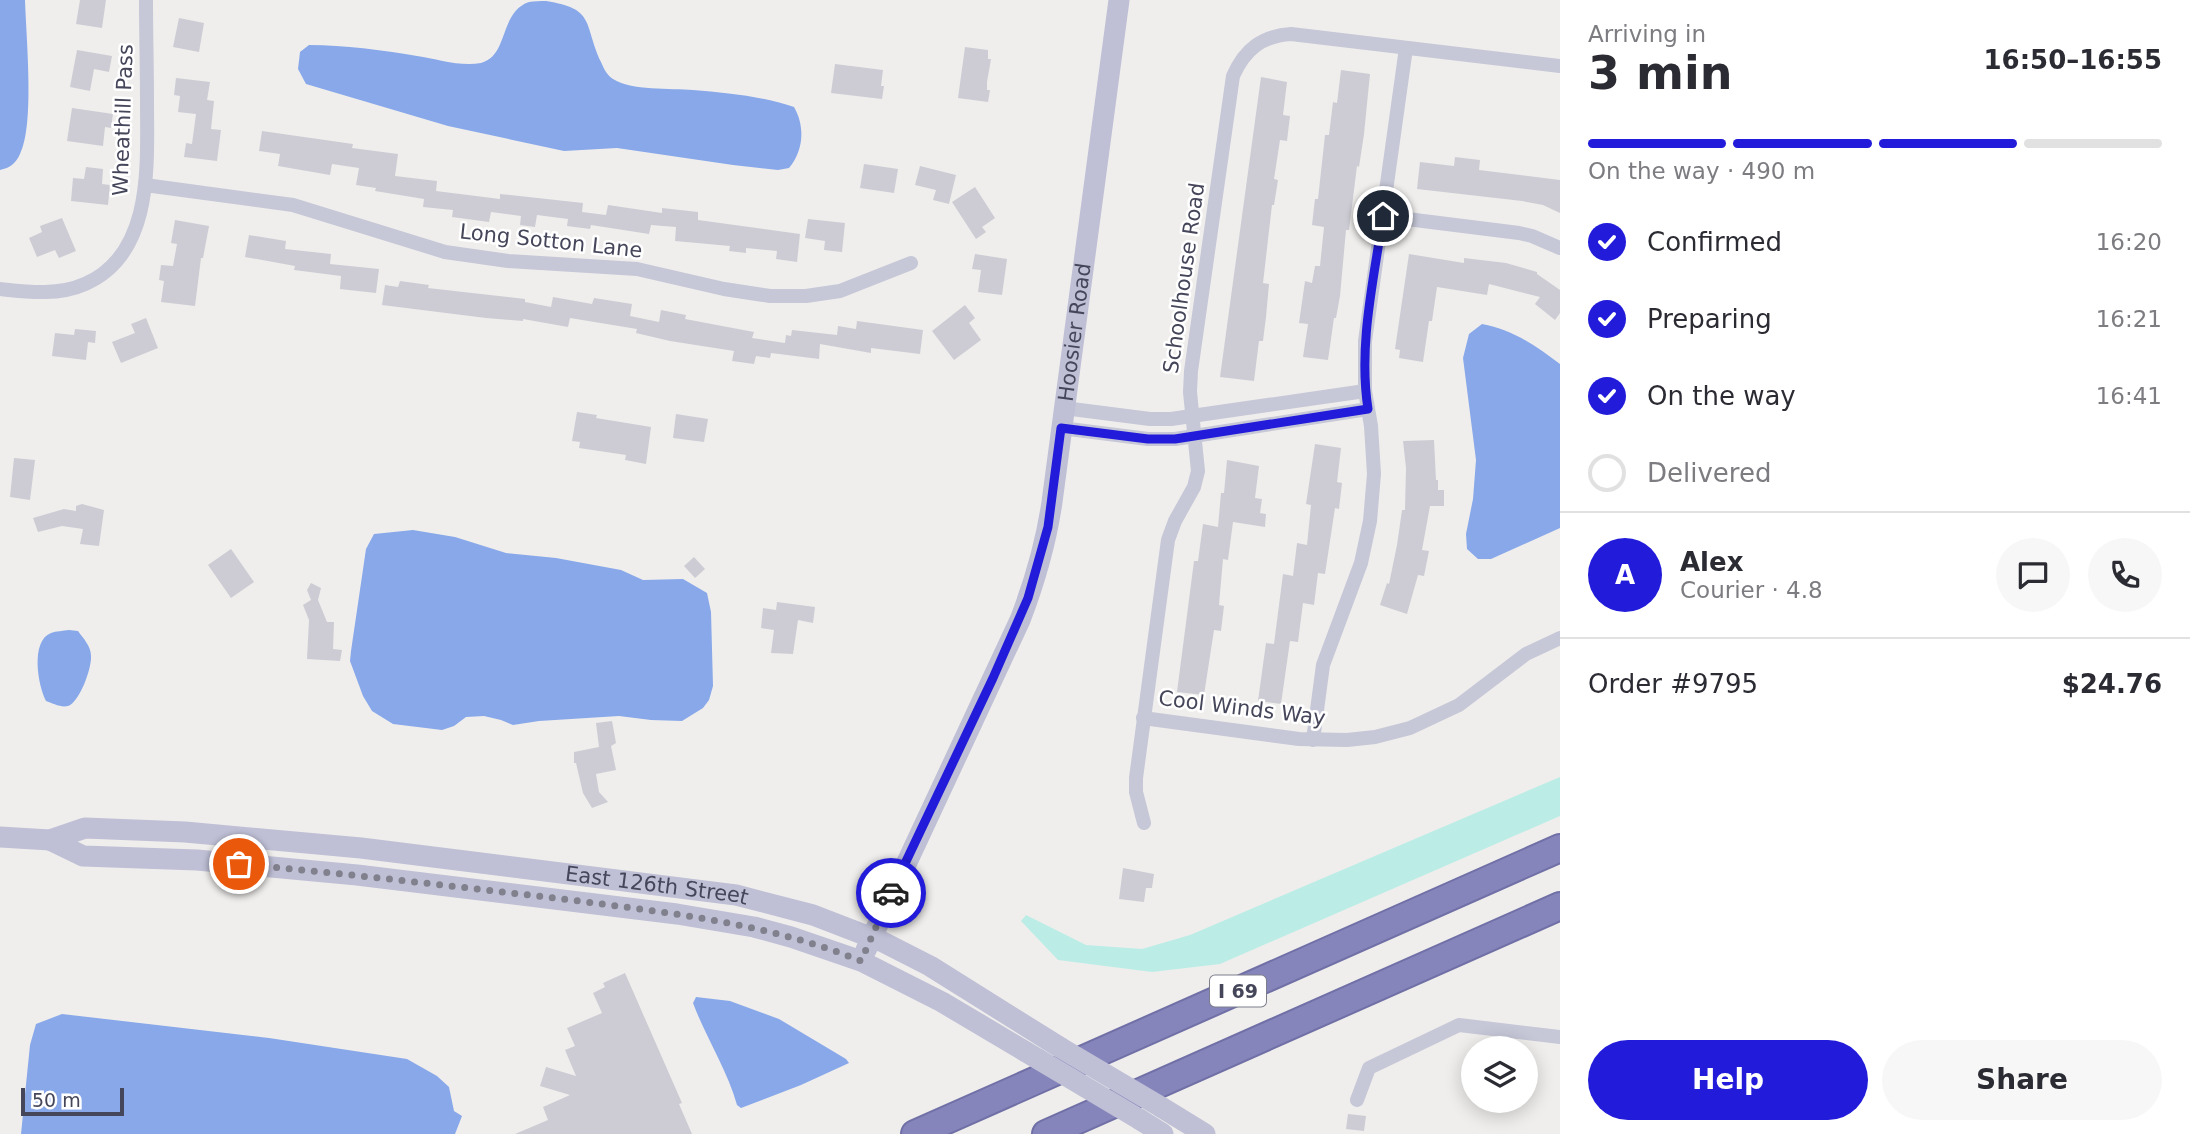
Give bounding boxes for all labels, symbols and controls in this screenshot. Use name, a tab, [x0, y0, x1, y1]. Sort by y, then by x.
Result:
text: Arriving in	[1588, 21, 1706, 47]
street label: Wheathill Pass	[108, 44, 138, 196]
text: 16:50–16:55	[1983, 45, 2162, 75]
text: 3 min	[1588, 46, 1732, 100]
text: On the way · 490 m	[1588, 158, 1815, 184]
street label: Schoolhouse Road	[1159, 181, 1209, 375]
pin	[1353, 186, 1413, 246]
icon: home	[1364, 197, 1402, 235]
street label: Long Sotton Lane	[458, 219, 644, 263]
icon: check	[1588, 223, 1626, 261]
text: Confirmed	[1647, 227, 1782, 257]
text: 16:20	[2096, 229, 2162, 255]
street label: Hoosier Road	[1054, 262, 1096, 403]
icon: check	[1588, 300, 1626, 338]
text: Preparing	[1647, 304, 1772, 334]
text: 16:21	[2096, 306, 2162, 332]
icon: check	[1588, 377, 1626, 415]
text: On the way	[1647, 381, 1796, 411]
text: 16:41	[2096, 383, 2162, 409]
text: Delivered	[1647, 458, 1771, 488]
button: chat	[1996, 538, 2070, 612]
button: phone	[2088, 538, 2162, 612]
text: Alex	[1680, 547, 1743, 577]
text: A	[1615, 560, 1635, 590]
text: Courier · 4.8	[1680, 577, 1823, 603]
text: Order #9795	[1588, 669, 1758, 699]
text: $24.76	[2062, 669, 2162, 699]
street label: Cool Winds Way	[1157, 686, 1327, 730]
pin	[209, 834, 269, 894]
icon: bag	[220, 845, 258, 883]
courier	[856, 858, 926, 928]
street label: East 126th Street	[564, 862, 751, 910]
icon: car	[872, 874, 910, 912]
road number: I 69	[1210, 976, 1266, 1007]
map controls	[1461, 1036, 1538, 1113]
button: layers	[1461, 1036, 1538, 1113]
button: Help	[1588, 1040, 1868, 1120]
button: Share	[1882, 1040, 2162, 1120]
scale bar	[21, 1085, 124, 1117]
text: 50 m	[32, 1089, 81, 1111]

